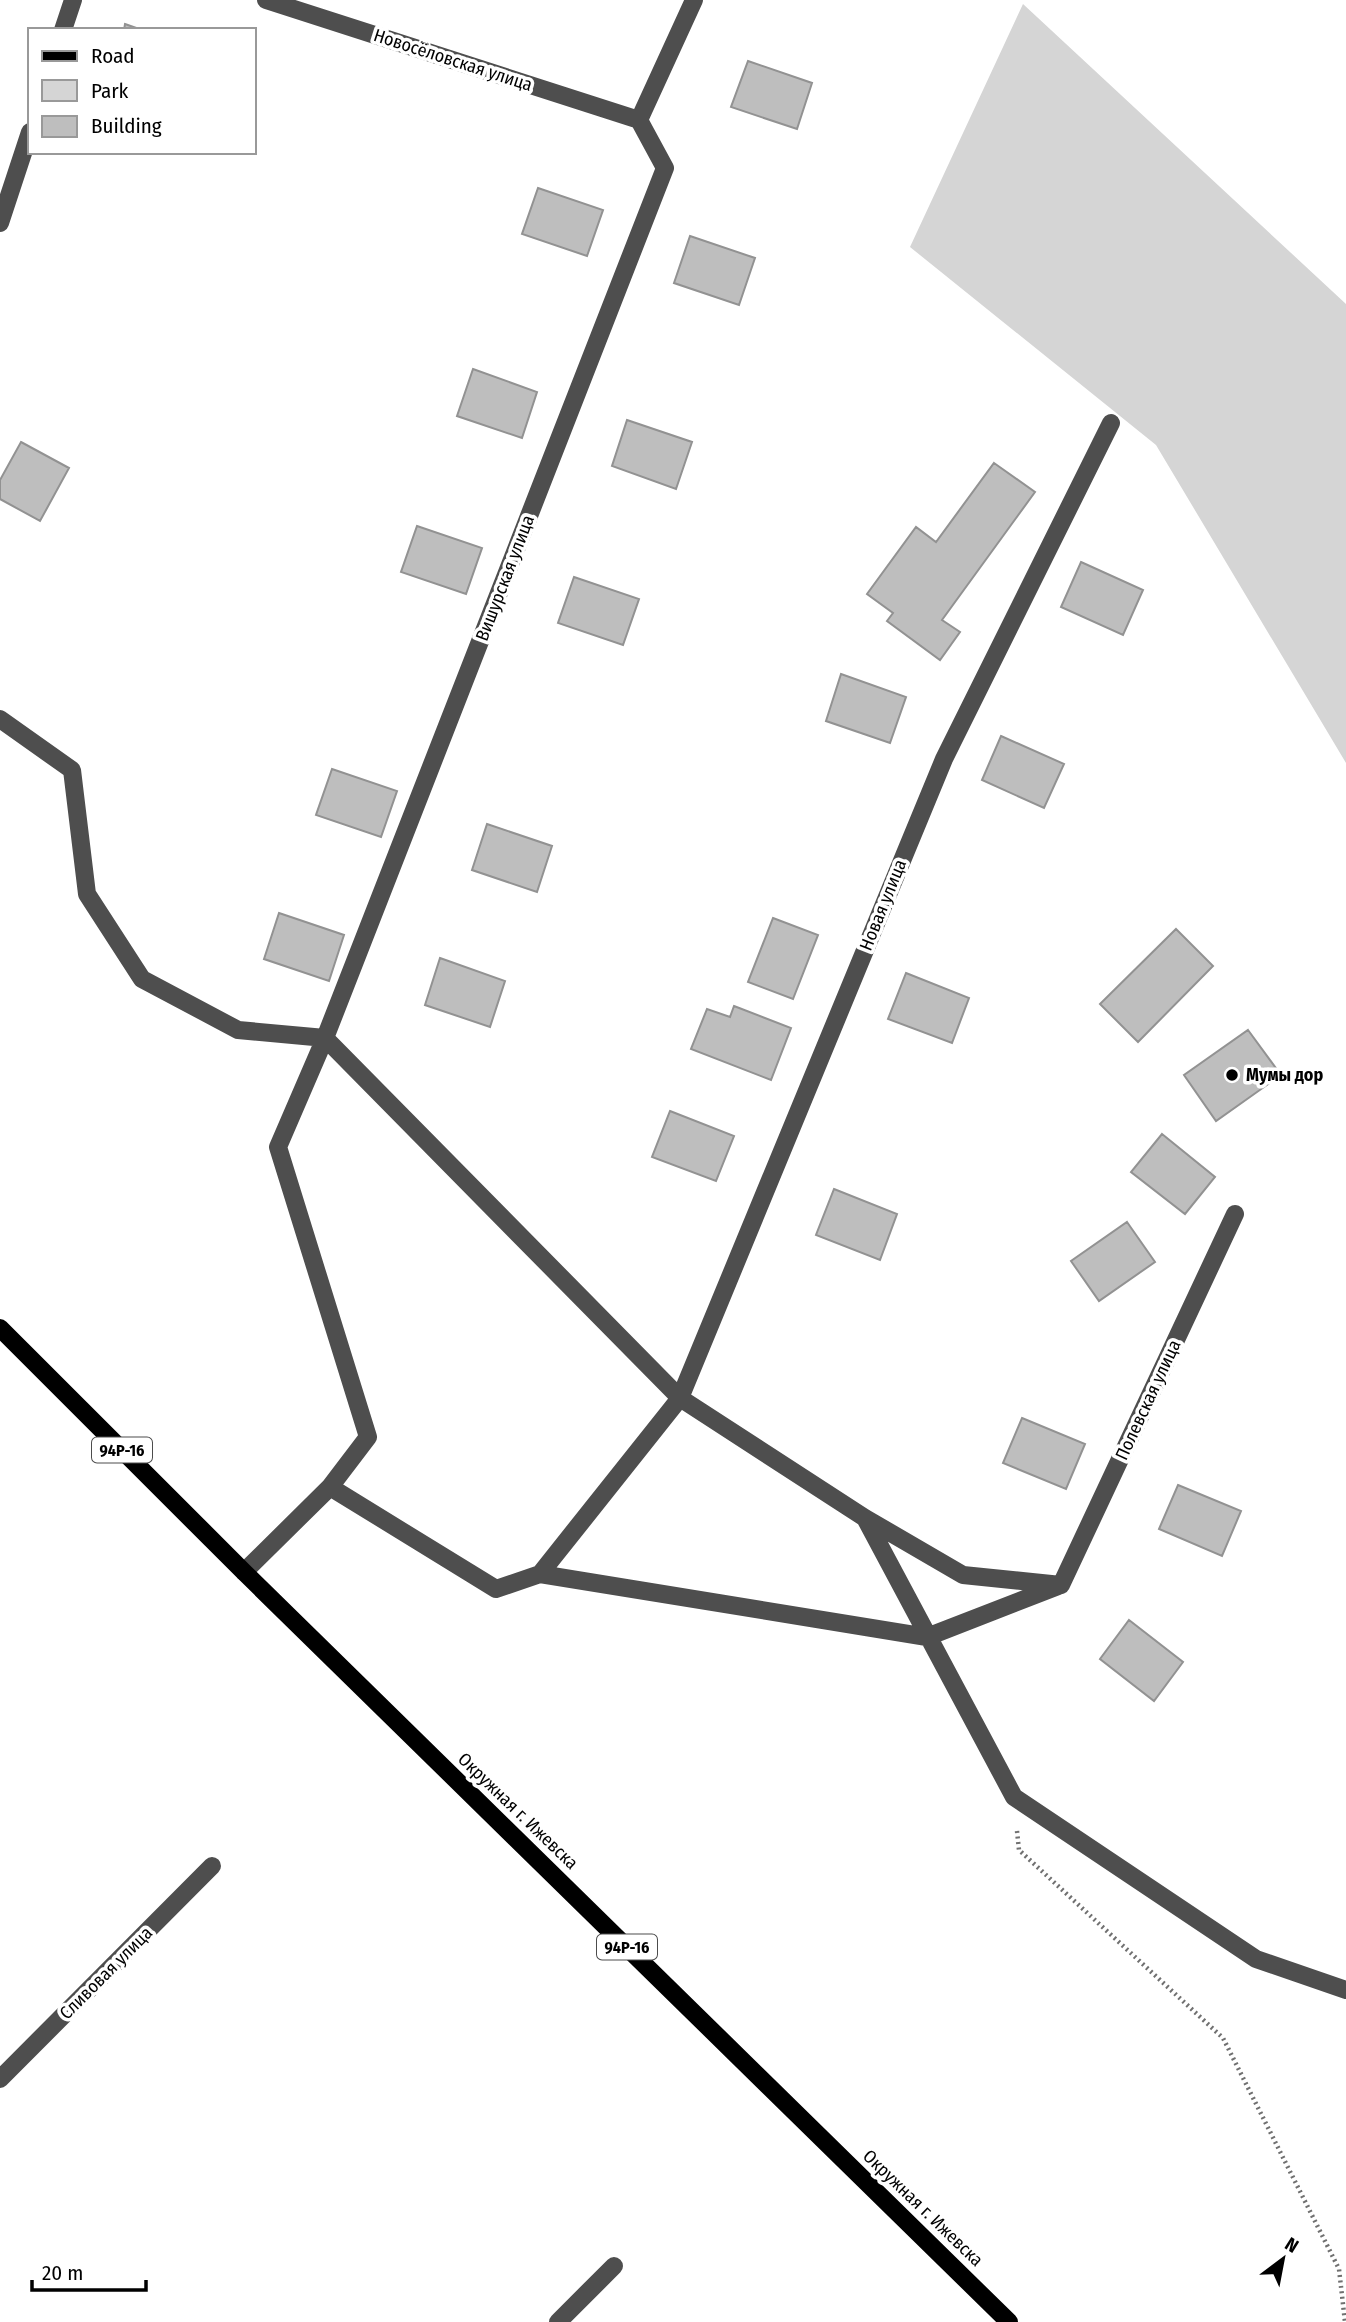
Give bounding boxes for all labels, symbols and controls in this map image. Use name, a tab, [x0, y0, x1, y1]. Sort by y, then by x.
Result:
street label: Новосёловская улица	[371, 24, 535, 96]
legend	[28, 28, 256, 154]
text: Road	[91, 43, 135, 69]
text: Park	[91, 78, 129, 104]
text: Building	[91, 113, 162, 139]
street label: Вишурская улица	[471, 512, 539, 644]
street label: Новая улица	[855, 856, 911, 954]
place label: Мумы дор	[1246, 1064, 1323, 1086]
marker: Мумы дор	[1224, 1067, 1240, 1083]
street label: Полевская улица	[1111, 1336, 1186, 1464]
road number: 94Р-16	[92, 1438, 152, 1462]
street label: Окружная г. Ижевска	[453, 1748, 583, 1874]
street label: Сливовая улица	[55, 1922, 157, 2024]
road number: 94Р-16	[597, 1935, 657, 1960]
street label: Окружная г. Ижевска	[858, 2145, 988, 2271]
north arrow	[1248, 2224, 1318, 2294]
text: N	[1281, 2232, 1303, 2258]
scale bar	[32, 2248, 145, 2292]
text: 20 m	[42, 2260, 83, 2286]

